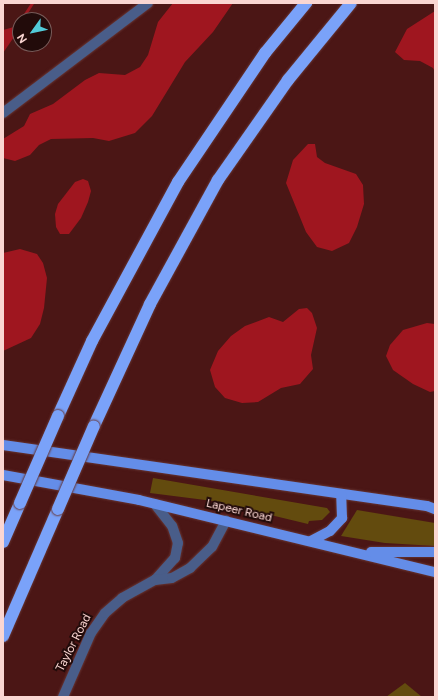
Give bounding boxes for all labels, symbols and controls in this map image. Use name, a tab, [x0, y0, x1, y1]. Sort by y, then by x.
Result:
north arrow	[12, 12, 52, 52]
text: N	[15, 31, 30, 45]
street label: Lapeer Road	[205, 496, 273, 526]
street label: Taylor Road	[53, 612, 95, 674]

